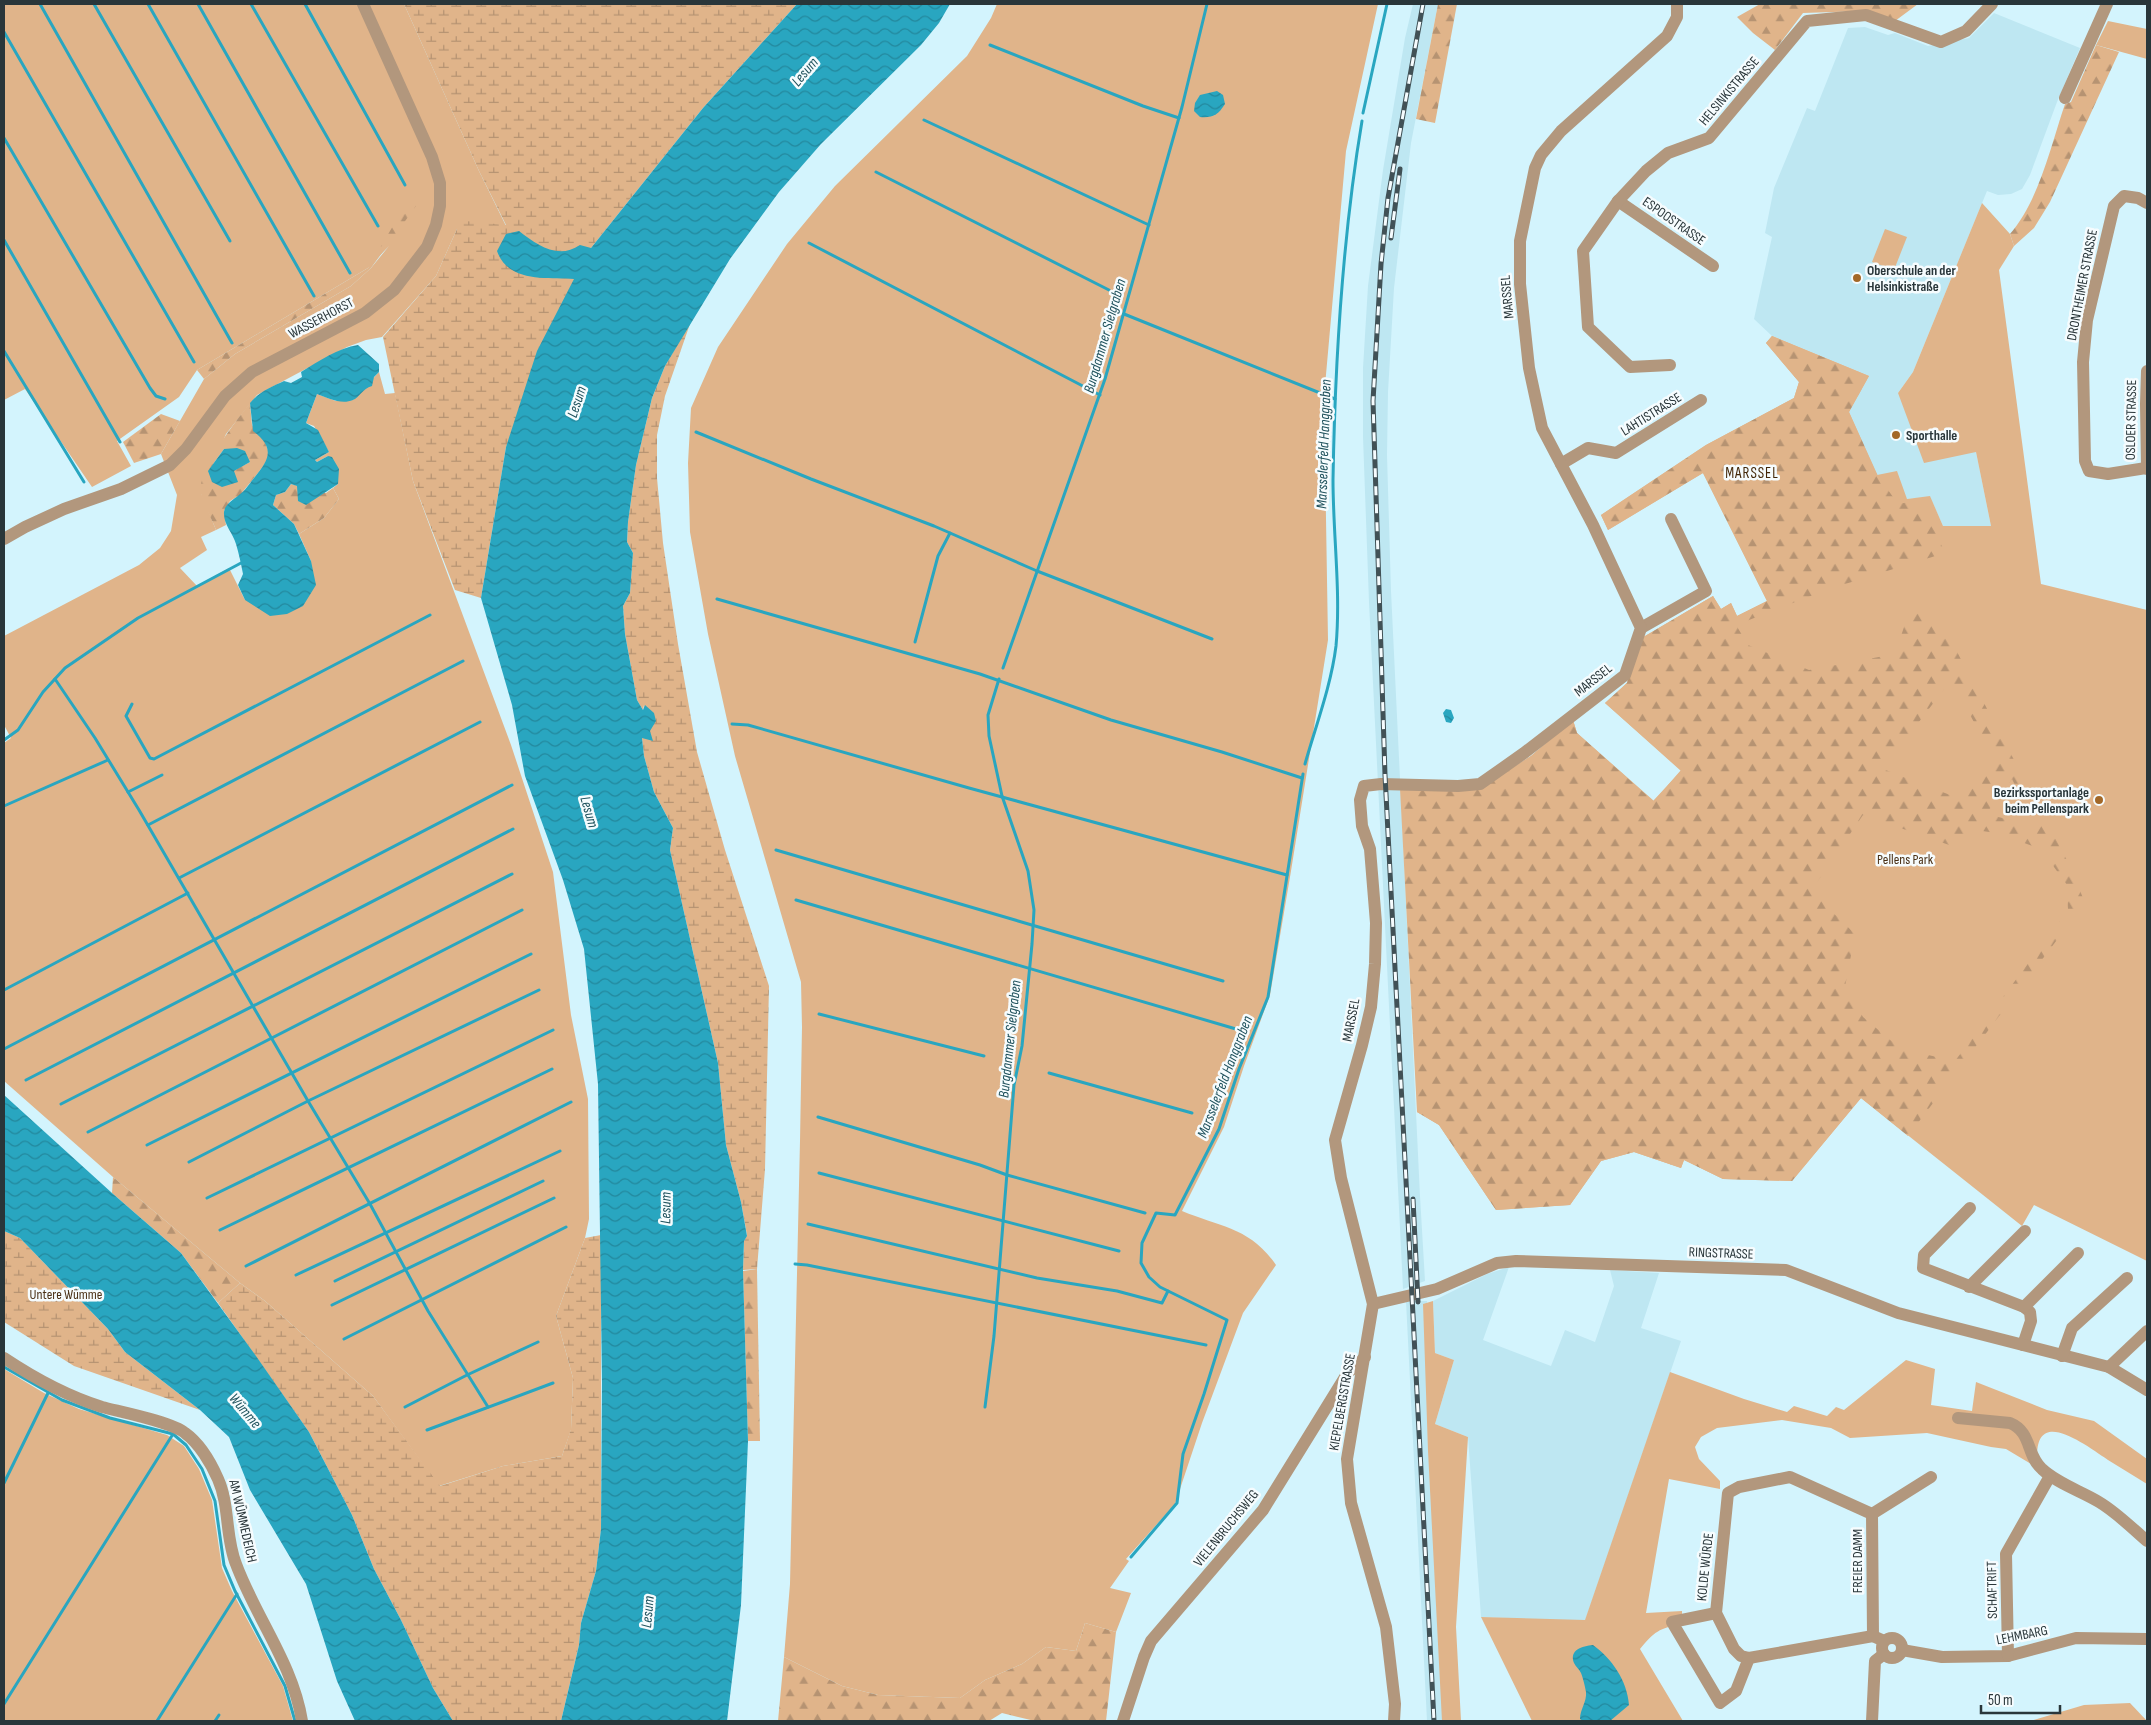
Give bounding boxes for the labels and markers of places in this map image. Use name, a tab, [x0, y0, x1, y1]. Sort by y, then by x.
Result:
place label: Oberschule an der Helsinkistraße	[1867, 262, 1956, 295]
marker: Oberschule an der Helsinkistraße	[1851, 272, 1863, 284]
place label: Sporthalle	[1906, 427, 1957, 444]
marker: Sporthalle	[1890, 429, 1902, 441]
place label: Bezirkssportanlage beim Pellenspark	[1994, 784, 2089, 817]
marker: Bezirkssportanlage beim Pellenspark	[2093, 794, 2105, 806]

